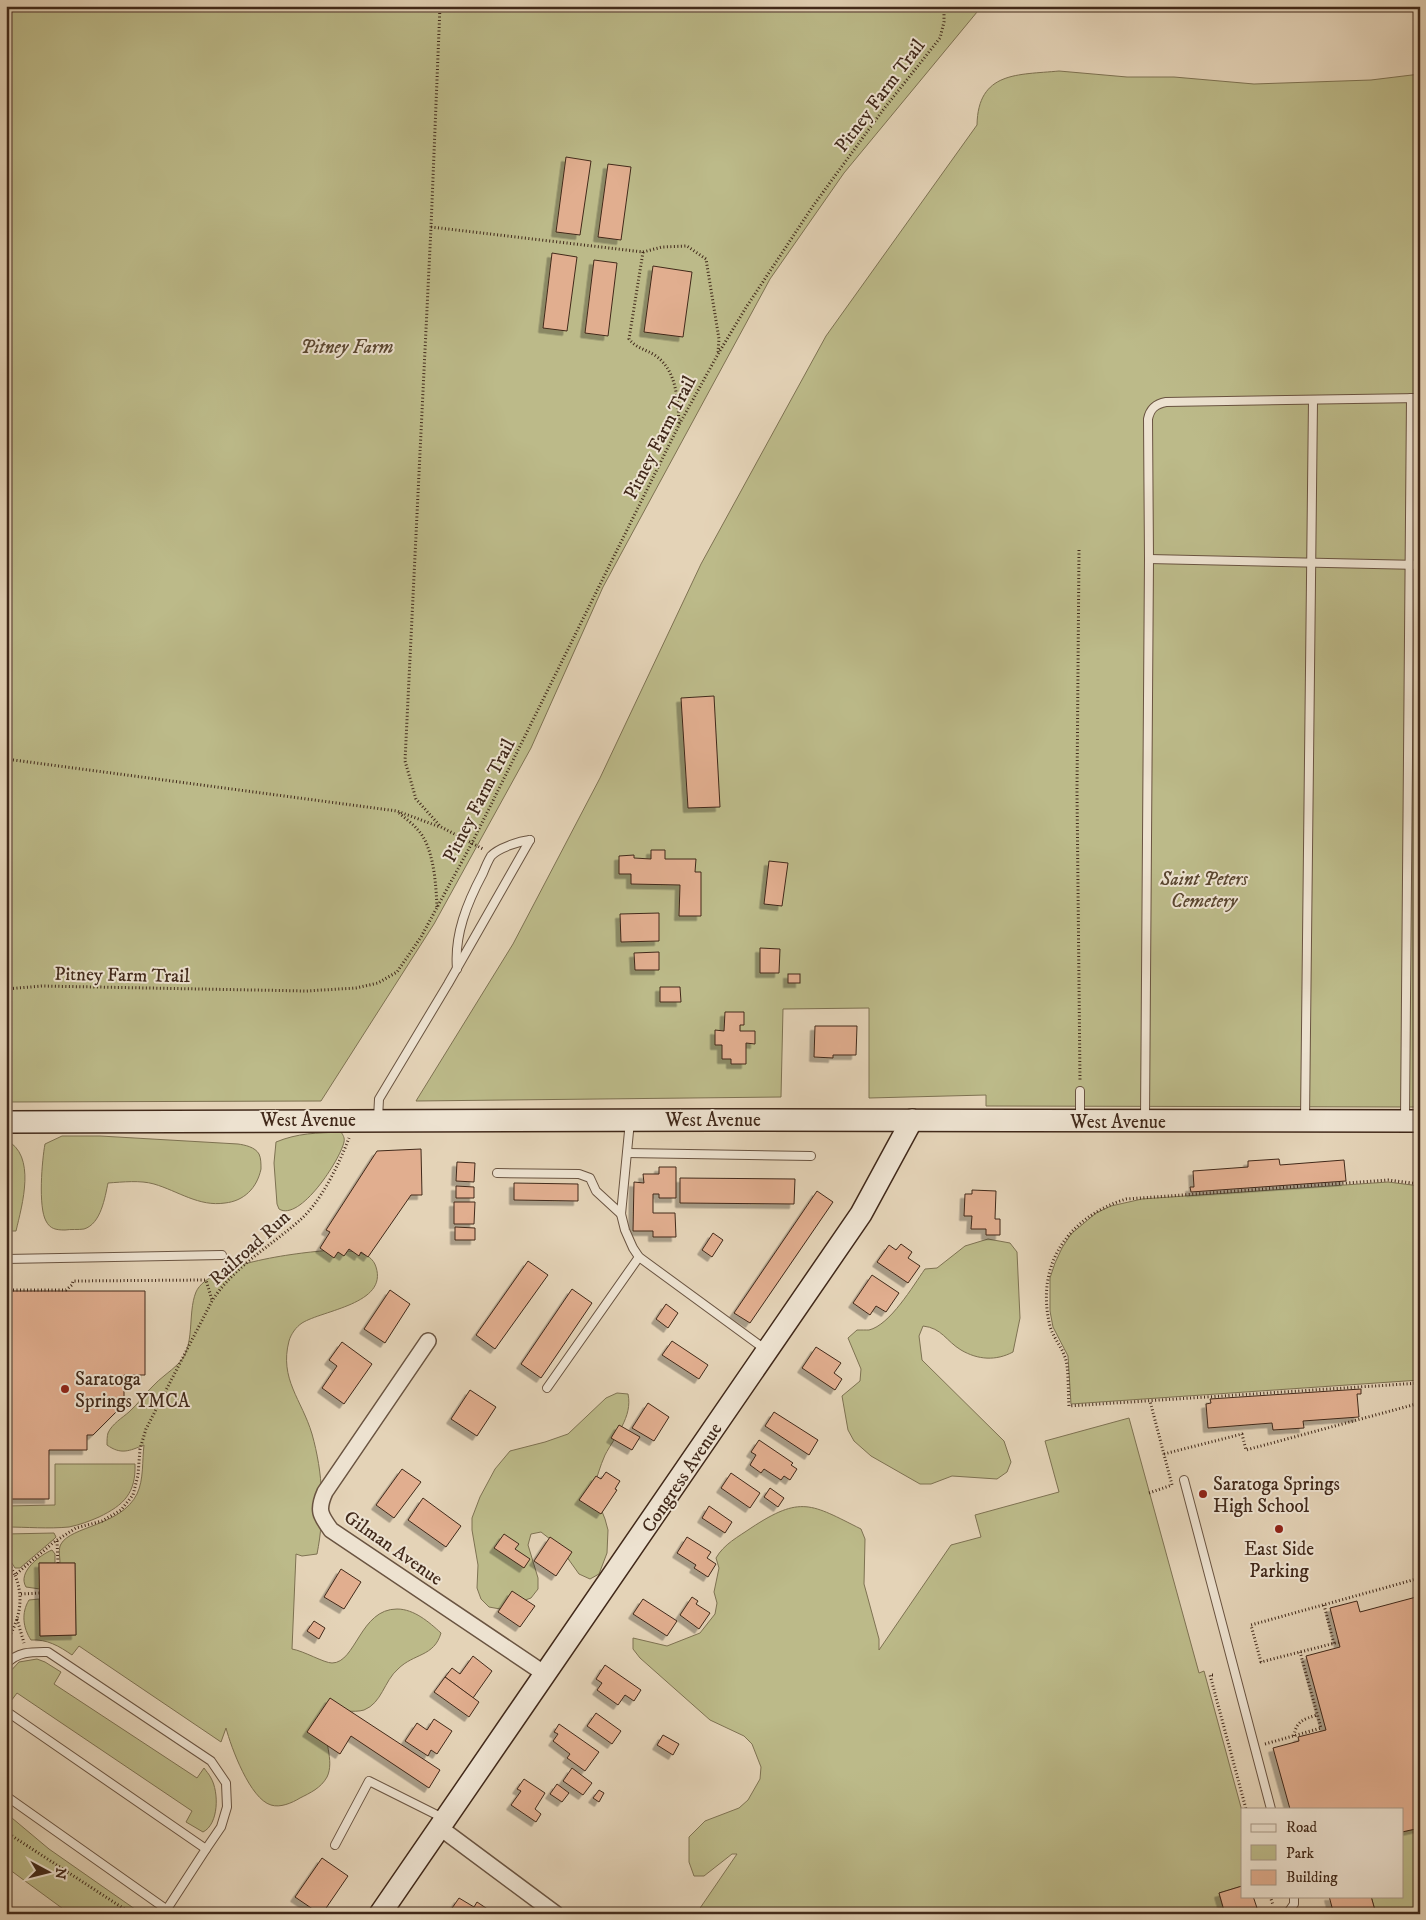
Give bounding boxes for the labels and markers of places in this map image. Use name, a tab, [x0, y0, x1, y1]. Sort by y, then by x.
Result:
place label: Saratoga Springs YMCA	[75, 1368, 191, 1413]
marker: Saratoga Springs YMCA	[59, 1383, 71, 1395]
place label: Saratoga Springs High School	[1213, 1473, 1340, 1518]
marker: Saratoga Springs High School	[1197, 1488, 1209, 1500]
marker: East Side Parking	[1273, 1523, 1285, 1535]
place label: East Side Parking	[1244, 1538, 1314, 1583]

